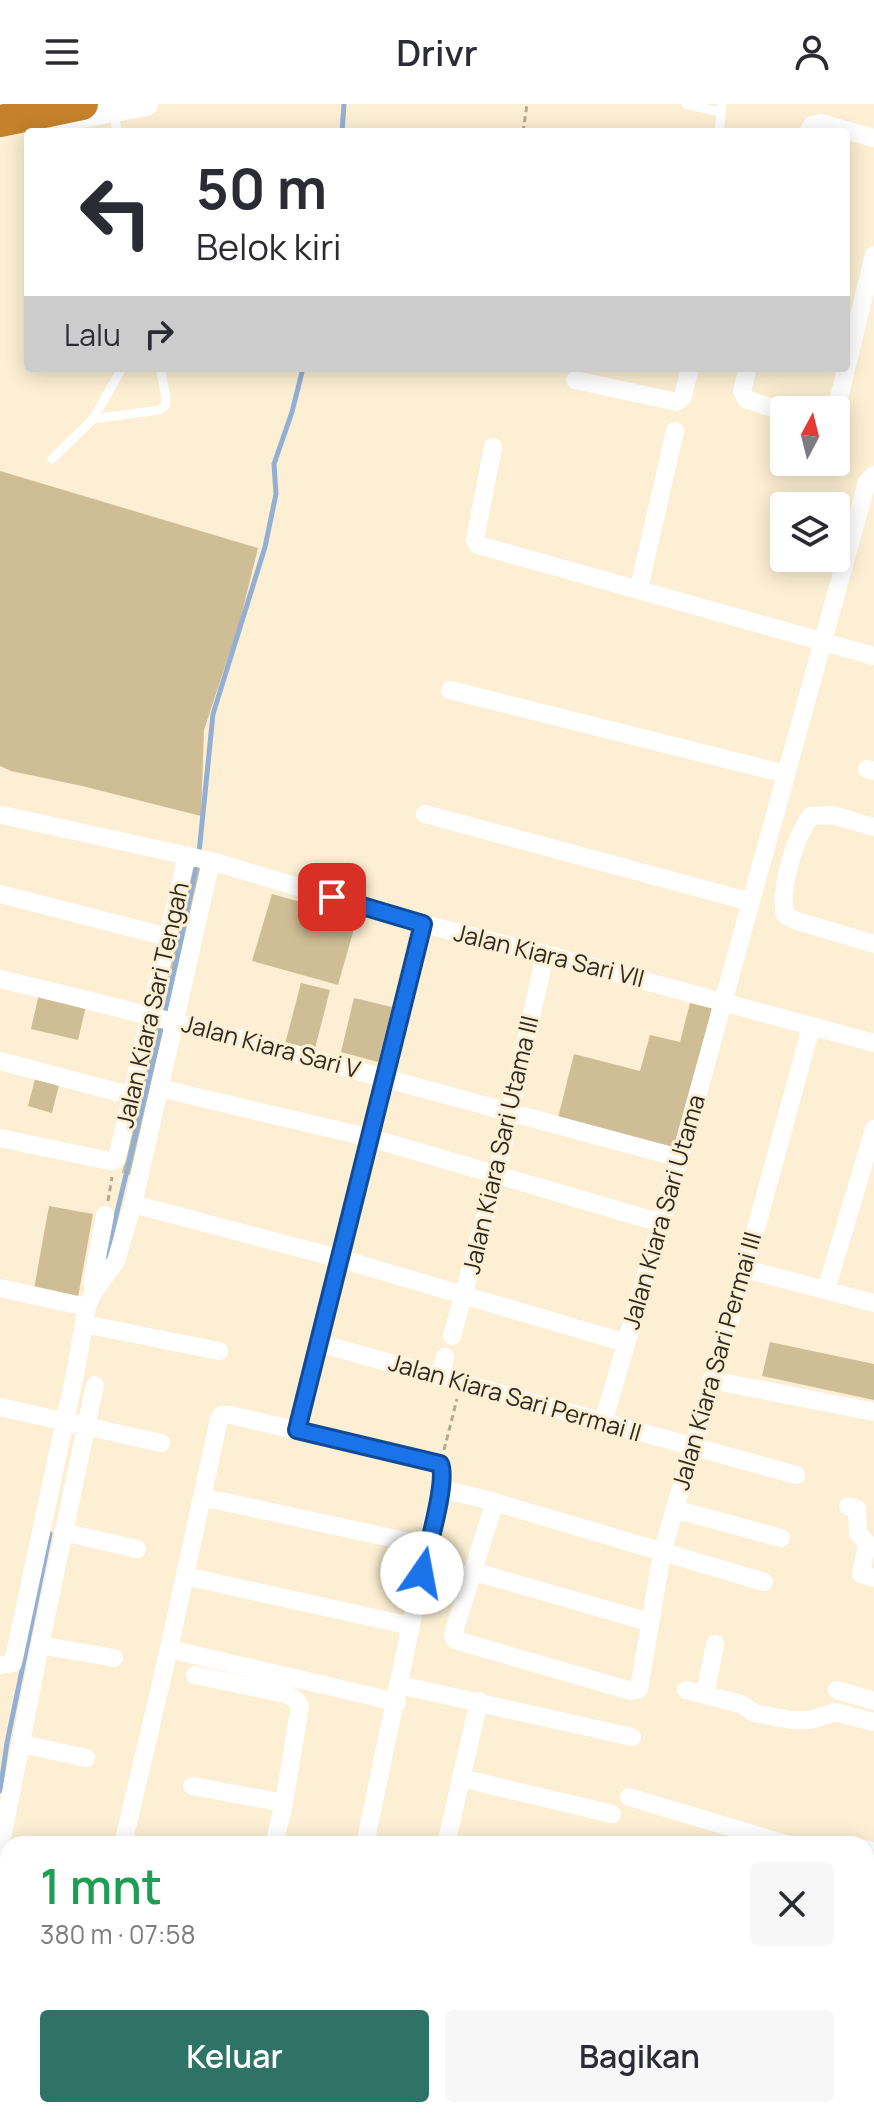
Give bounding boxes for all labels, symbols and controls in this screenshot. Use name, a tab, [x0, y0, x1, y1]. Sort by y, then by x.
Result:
text: Drivr	[396, 28, 478, 77]
icon: menu	[40, 30, 84, 74]
icon: person	[790, 30, 834, 74]
text: 50 m	[196, 149, 327, 226]
icon: left	[64, 160, 168, 264]
text: Belok kiri	[196, 222, 342, 271]
icon: right	[137, 312, 181, 356]
text: Lalu	[64, 314, 121, 355]
north arrow	[770, 396, 850, 476]
map controls	[770, 396, 850, 572]
button: layers	[770, 492, 850, 572]
pin	[298, 863, 366, 931]
icon: arrive	[310, 875, 354, 919]
street label: Jalan Kiara Sari Tengah	[107, 879, 196, 1131]
street label: Jalan Kiara Sari VII	[451, 915, 648, 994]
street label: Jalan Kiara Sari V	[178, 1006, 365, 1085]
street label: Jalan Kiara Sari Utama III	[454, 1012, 545, 1277]
street label: Jalan Kiara Sari Utama	[613, 1090, 712, 1333]
street label: Jalan Kiara Sari Permai III	[663, 1228, 768, 1494]
street label: Jalan Kiara Sari Permai II	[385, 1345, 646, 1448]
position arrow	[380, 1531, 464, 1615]
text: 1 mnt	[40, 1853, 162, 1918]
button: close	[750, 1862, 834, 1946]
text: 380 m · 07:58	[40, 1916, 196, 1952]
button: Keluar	[40, 2010, 429, 2102]
button: Bagikan	[445, 2010, 834, 2102]

